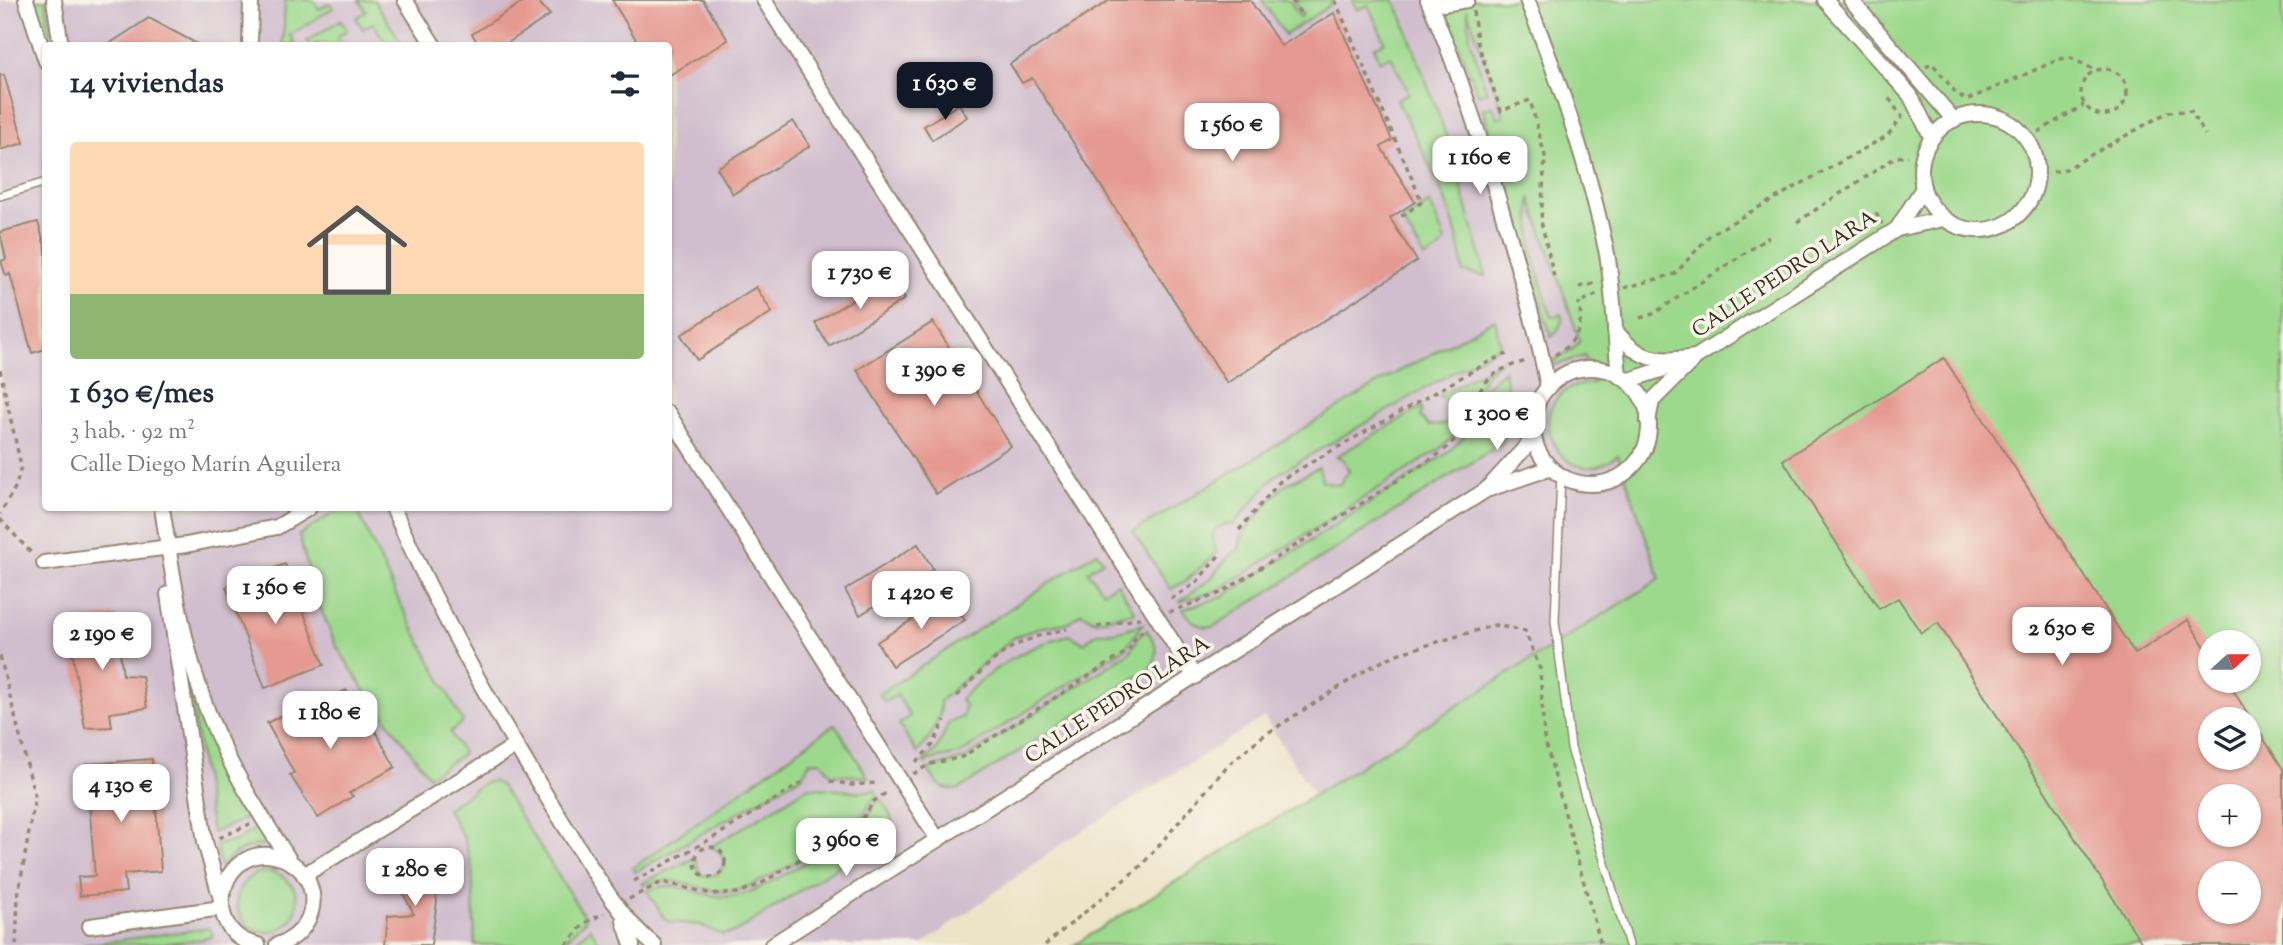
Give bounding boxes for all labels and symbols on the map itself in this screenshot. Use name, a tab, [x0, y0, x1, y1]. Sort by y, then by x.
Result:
pin: 1 630 €	[880, 62, 1010, 122]
pin: 1 560 €	[1167, 104, 1297, 163]
pin: 1 160 €	[1415, 136, 1545, 196]
street label: CALLE PEDRO LARA	[1686, 204, 1884, 346]
pin: 1 730 €	[795, 252, 925, 311]
pin: 1 390 €	[869, 348, 999, 408]
pin: 1 300 €	[1432, 392, 1562, 452]
pin: 1 360 €	[210, 566, 340, 626]
pin: 1 420 €	[856, 572, 986, 631]
pin: 2 630 €	[1997, 608, 2127, 667]
pin: 2 190 €	[37, 612, 167, 672]
street label: CALLE PEDRO LARA	[1019, 630, 1217, 772]
north arrow	[2198, 630, 2261, 693]
pin: 1 180 €	[265, 692, 395, 751]
pin: 4 130 €	[56, 764, 186, 824]
pin: 3 960 €	[781, 818, 911, 878]
pin: 1 280 €	[350, 848, 480, 908]

